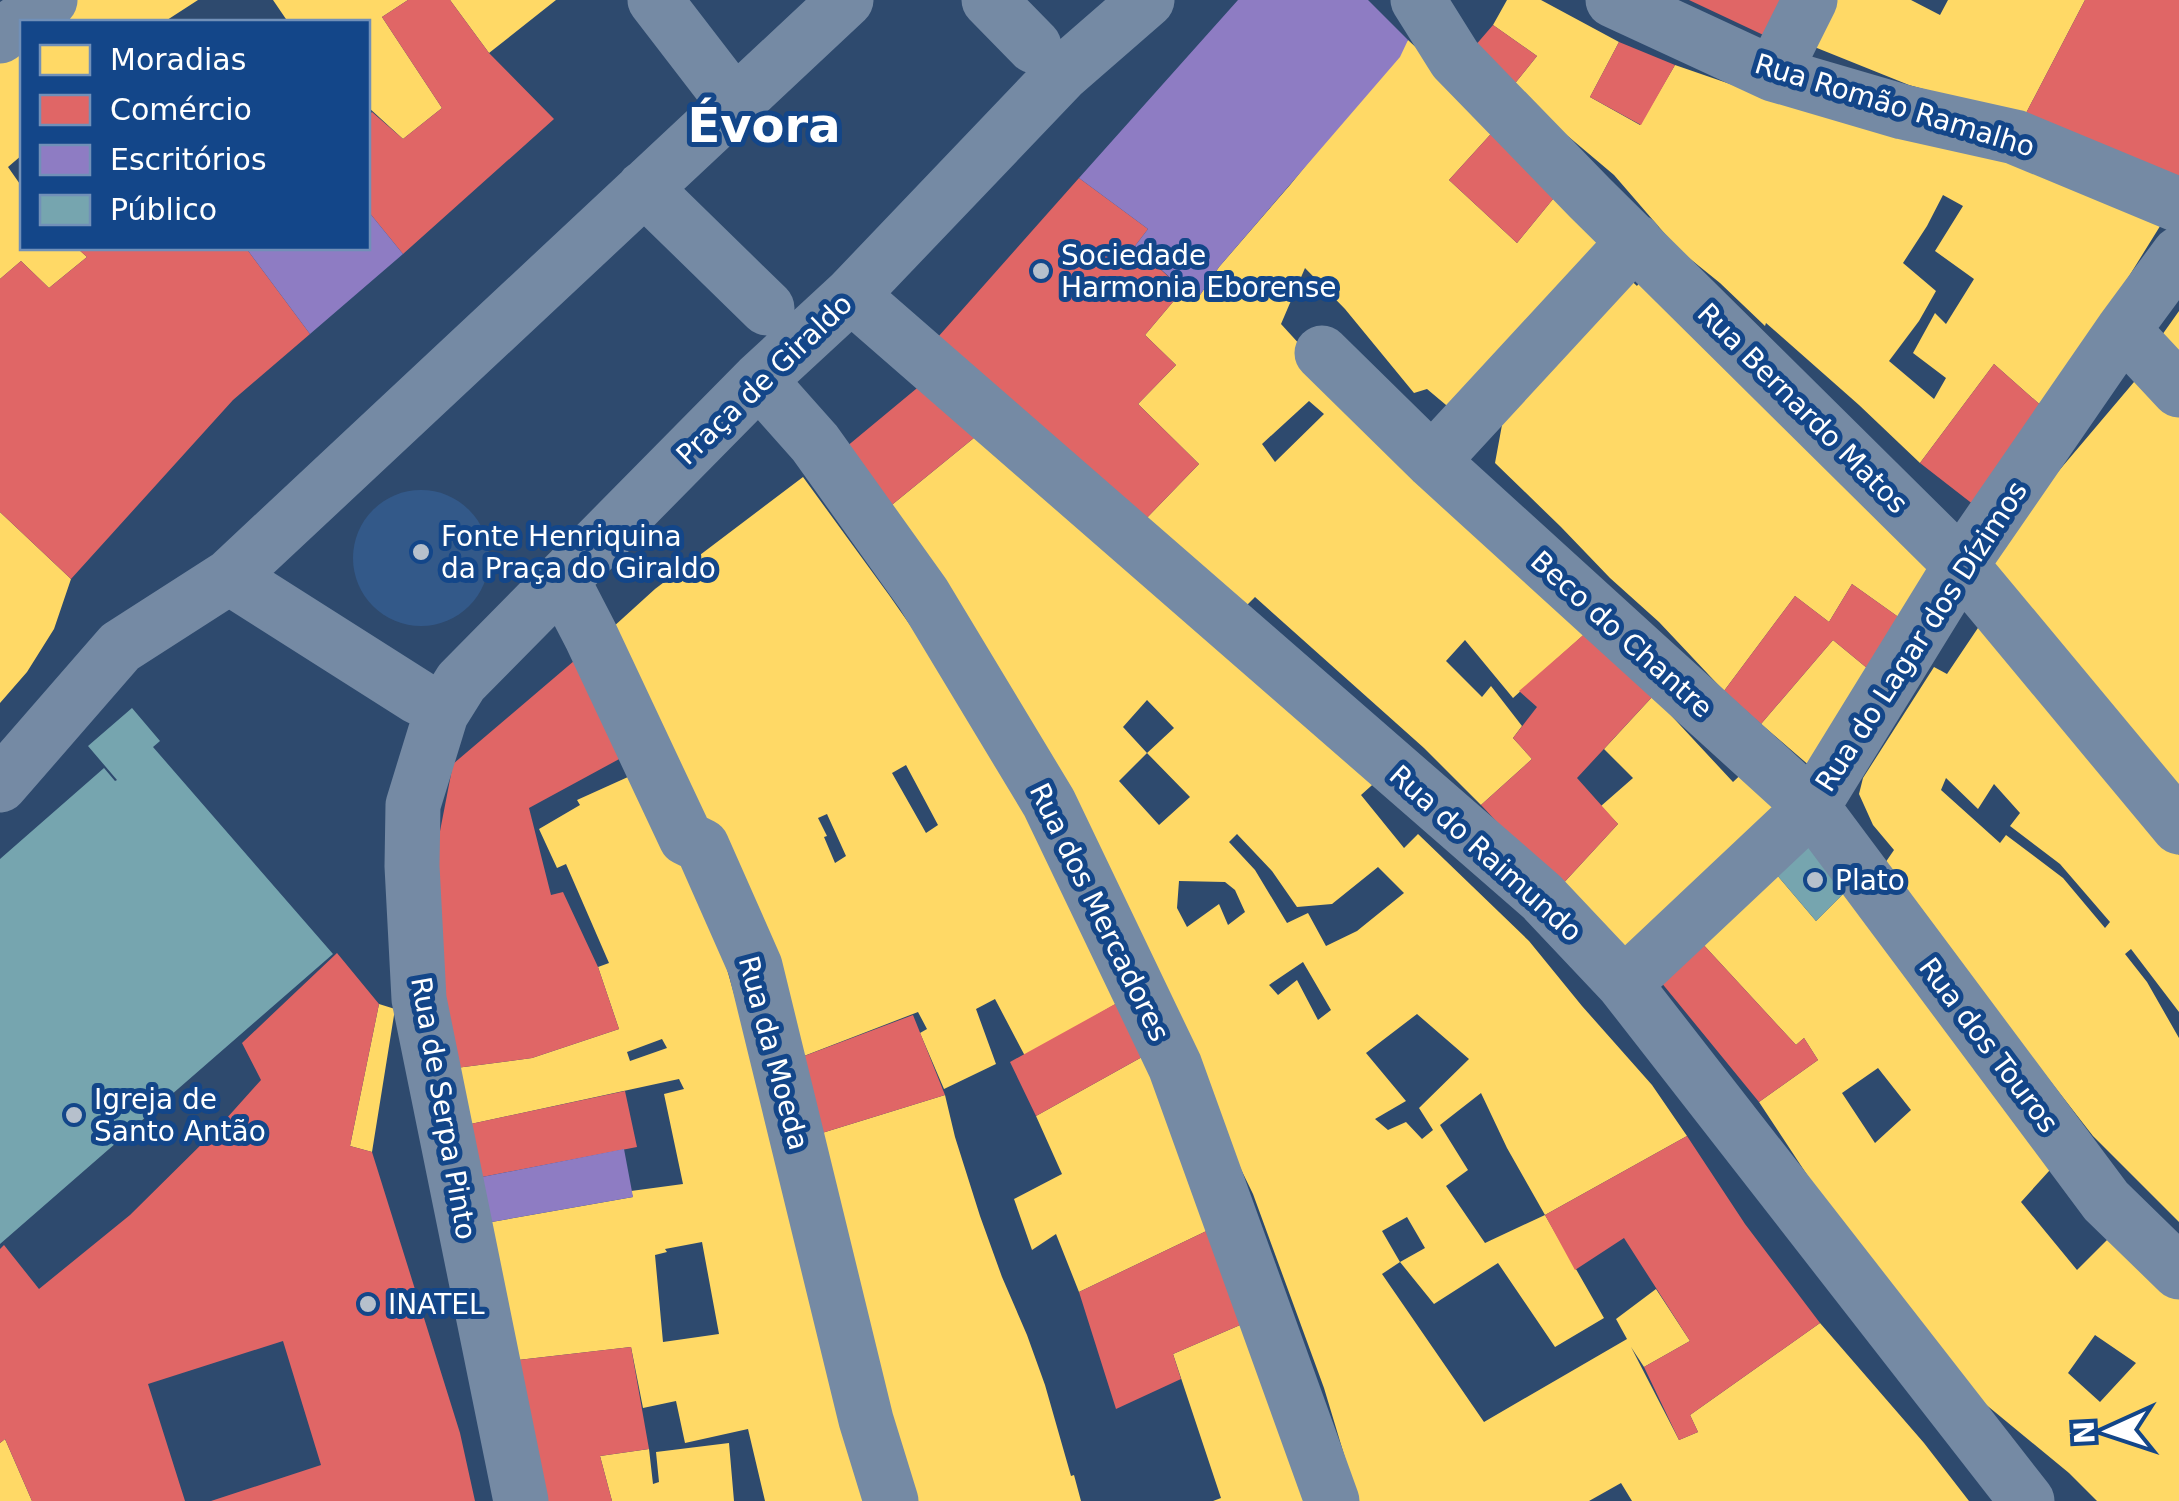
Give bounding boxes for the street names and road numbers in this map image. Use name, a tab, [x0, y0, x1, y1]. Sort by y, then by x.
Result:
street label: Rua Romão Ramalho	[1751, 47, 2039, 164]
street label: Praça de Giraldo	[670, 287, 859, 472]
street label: Rua Bernardo Matos	[1691, 297, 1914, 520]
street label: Rua do Lagar dos Dízimos	[1809, 475, 2034, 798]
street label: Beco do Chantre	[1524, 544, 1719, 725]
street label: Rua do Raimundo	[1383, 758, 1589, 948]
street label: Rua dos Mercadores	[1023, 778, 1176, 1047]
street label: Rua dos Touros	[1912, 951, 2065, 1139]
street label: Rua da Moeda	[732, 953, 815, 1154]
street label: Rua de Serpa Pinto	[404, 974, 483, 1242]

